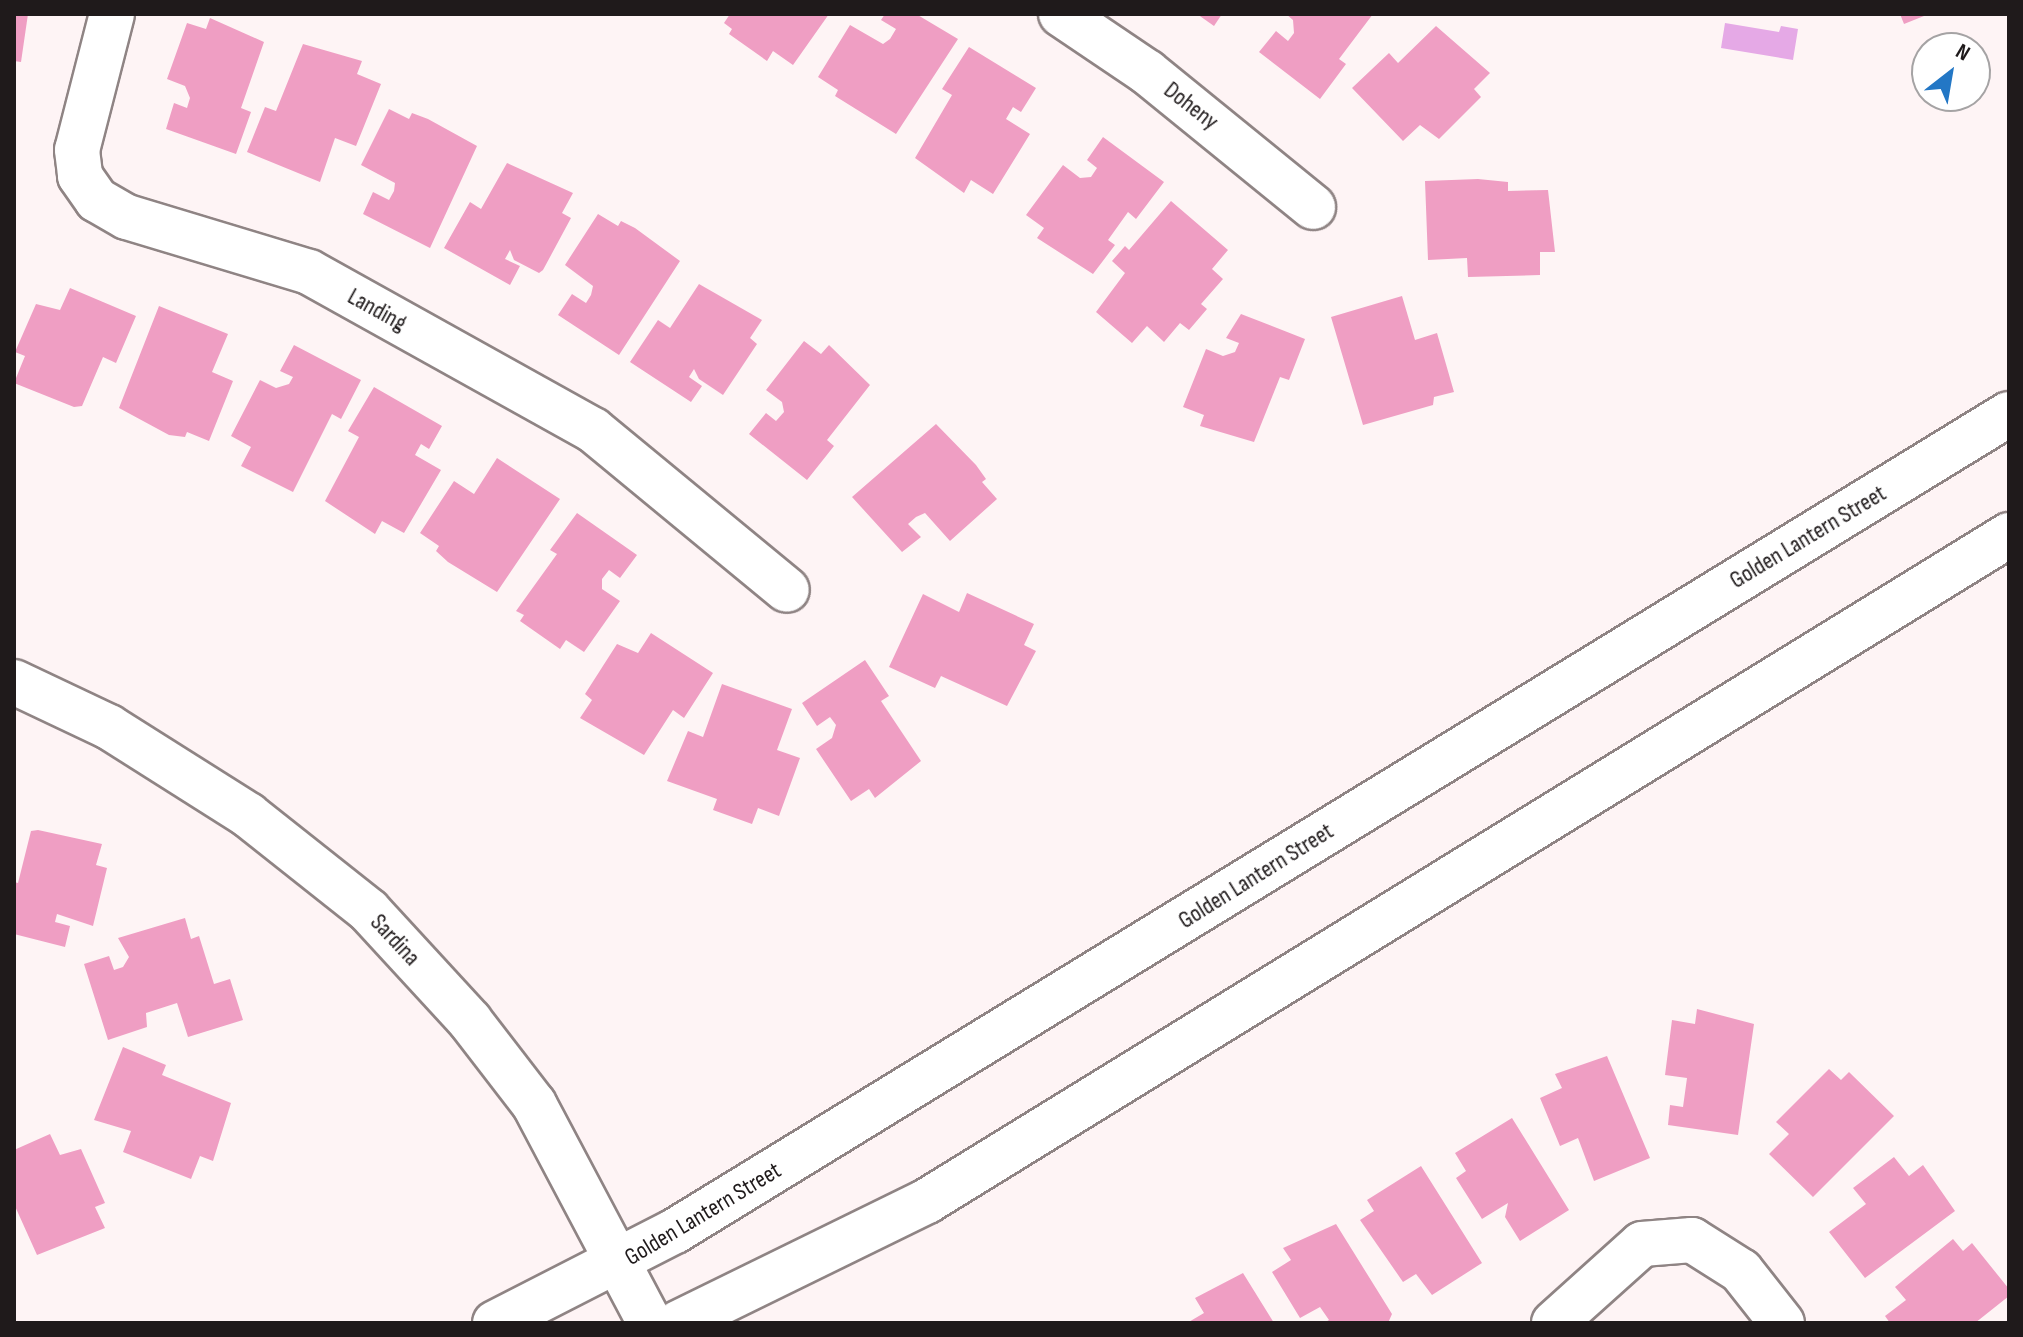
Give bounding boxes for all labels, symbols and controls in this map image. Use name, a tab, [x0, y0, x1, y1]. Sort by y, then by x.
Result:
north arrow	[1911, 32, 1991, 112]
text: N	[1951, 38, 1975, 67]
street label: Doheny	[1158, 76, 1224, 136]
street label: Landing	[343, 282, 411, 338]
street label: Golden Lantern Street	[1725, 479, 1891, 595]
street label: Golden Lantern Street	[1173, 817, 1339, 935]
street label: Sardina	[364, 908, 426, 972]
street label: Golden Lantern Street	[620, 1156, 786, 1272]

